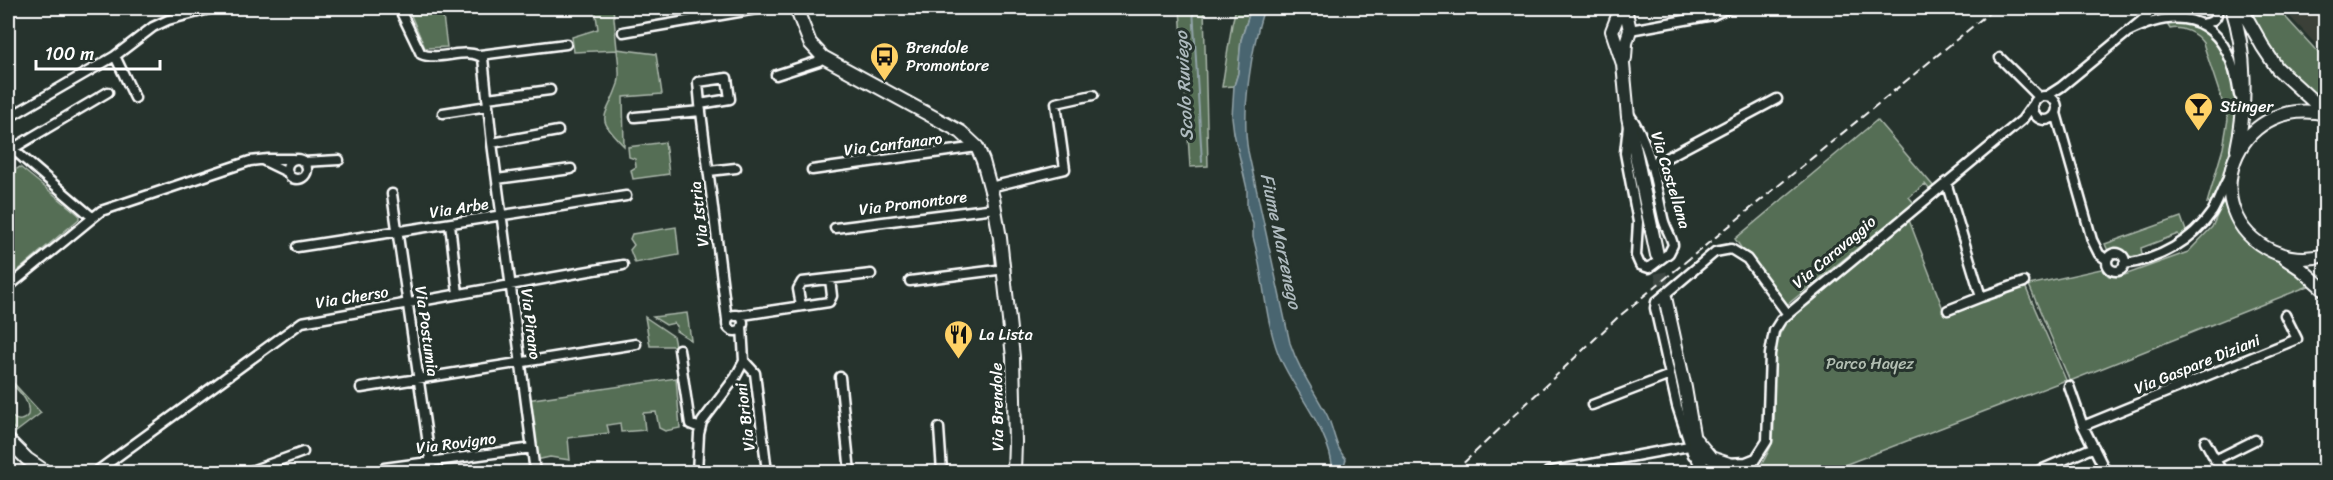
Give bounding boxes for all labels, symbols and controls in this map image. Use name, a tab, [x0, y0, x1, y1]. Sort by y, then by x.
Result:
water label: Scolo Ruviego	[1165, 29, 1203, 142]
scale bar	[36, 33, 160, 71]
place label: Brendole Promontore	[906, 33, 989, 80]
text: 100 m	[45, 38, 94, 70]
bus stop icon: Brendole Promontore	[869, 40, 901, 82]
bar icon: Stinger	[2183, 90, 2215, 132]
place label: Stinger	[2220, 92, 2274, 121]
street label: Via Canfanaro	[842, 124, 944, 164]
street label: Via Castellana	[1642, 128, 1700, 232]
water label: Fiume Marzenego	[1251, 170, 1311, 314]
street label: Via Istria	[681, 180, 717, 248]
street label: Via Promontore	[857, 182, 969, 224]
street label: Via Arbe	[427, 189, 491, 227]
street label: Via Caravaggio	[1785, 208, 1883, 296]
street label: Via Cherso	[313, 277, 391, 317]
street label: Via Postumia	[406, 284, 448, 378]
street label: Via Pirano	[512, 287, 550, 361]
restaurant icon: La Lista	[942, 318, 974, 360]
place label: La Lista	[979, 320, 1033, 349]
street label: Via Gaspare Diziani	[2129, 325, 2265, 403]
park label: Parco Hayez	[1826, 349, 1914, 378]
street label: Via Brendole	[982, 362, 1012, 452]
street label: Via Brioni	[726, 381, 764, 453]
street label: Via Rovigno	[414, 424, 498, 462]

